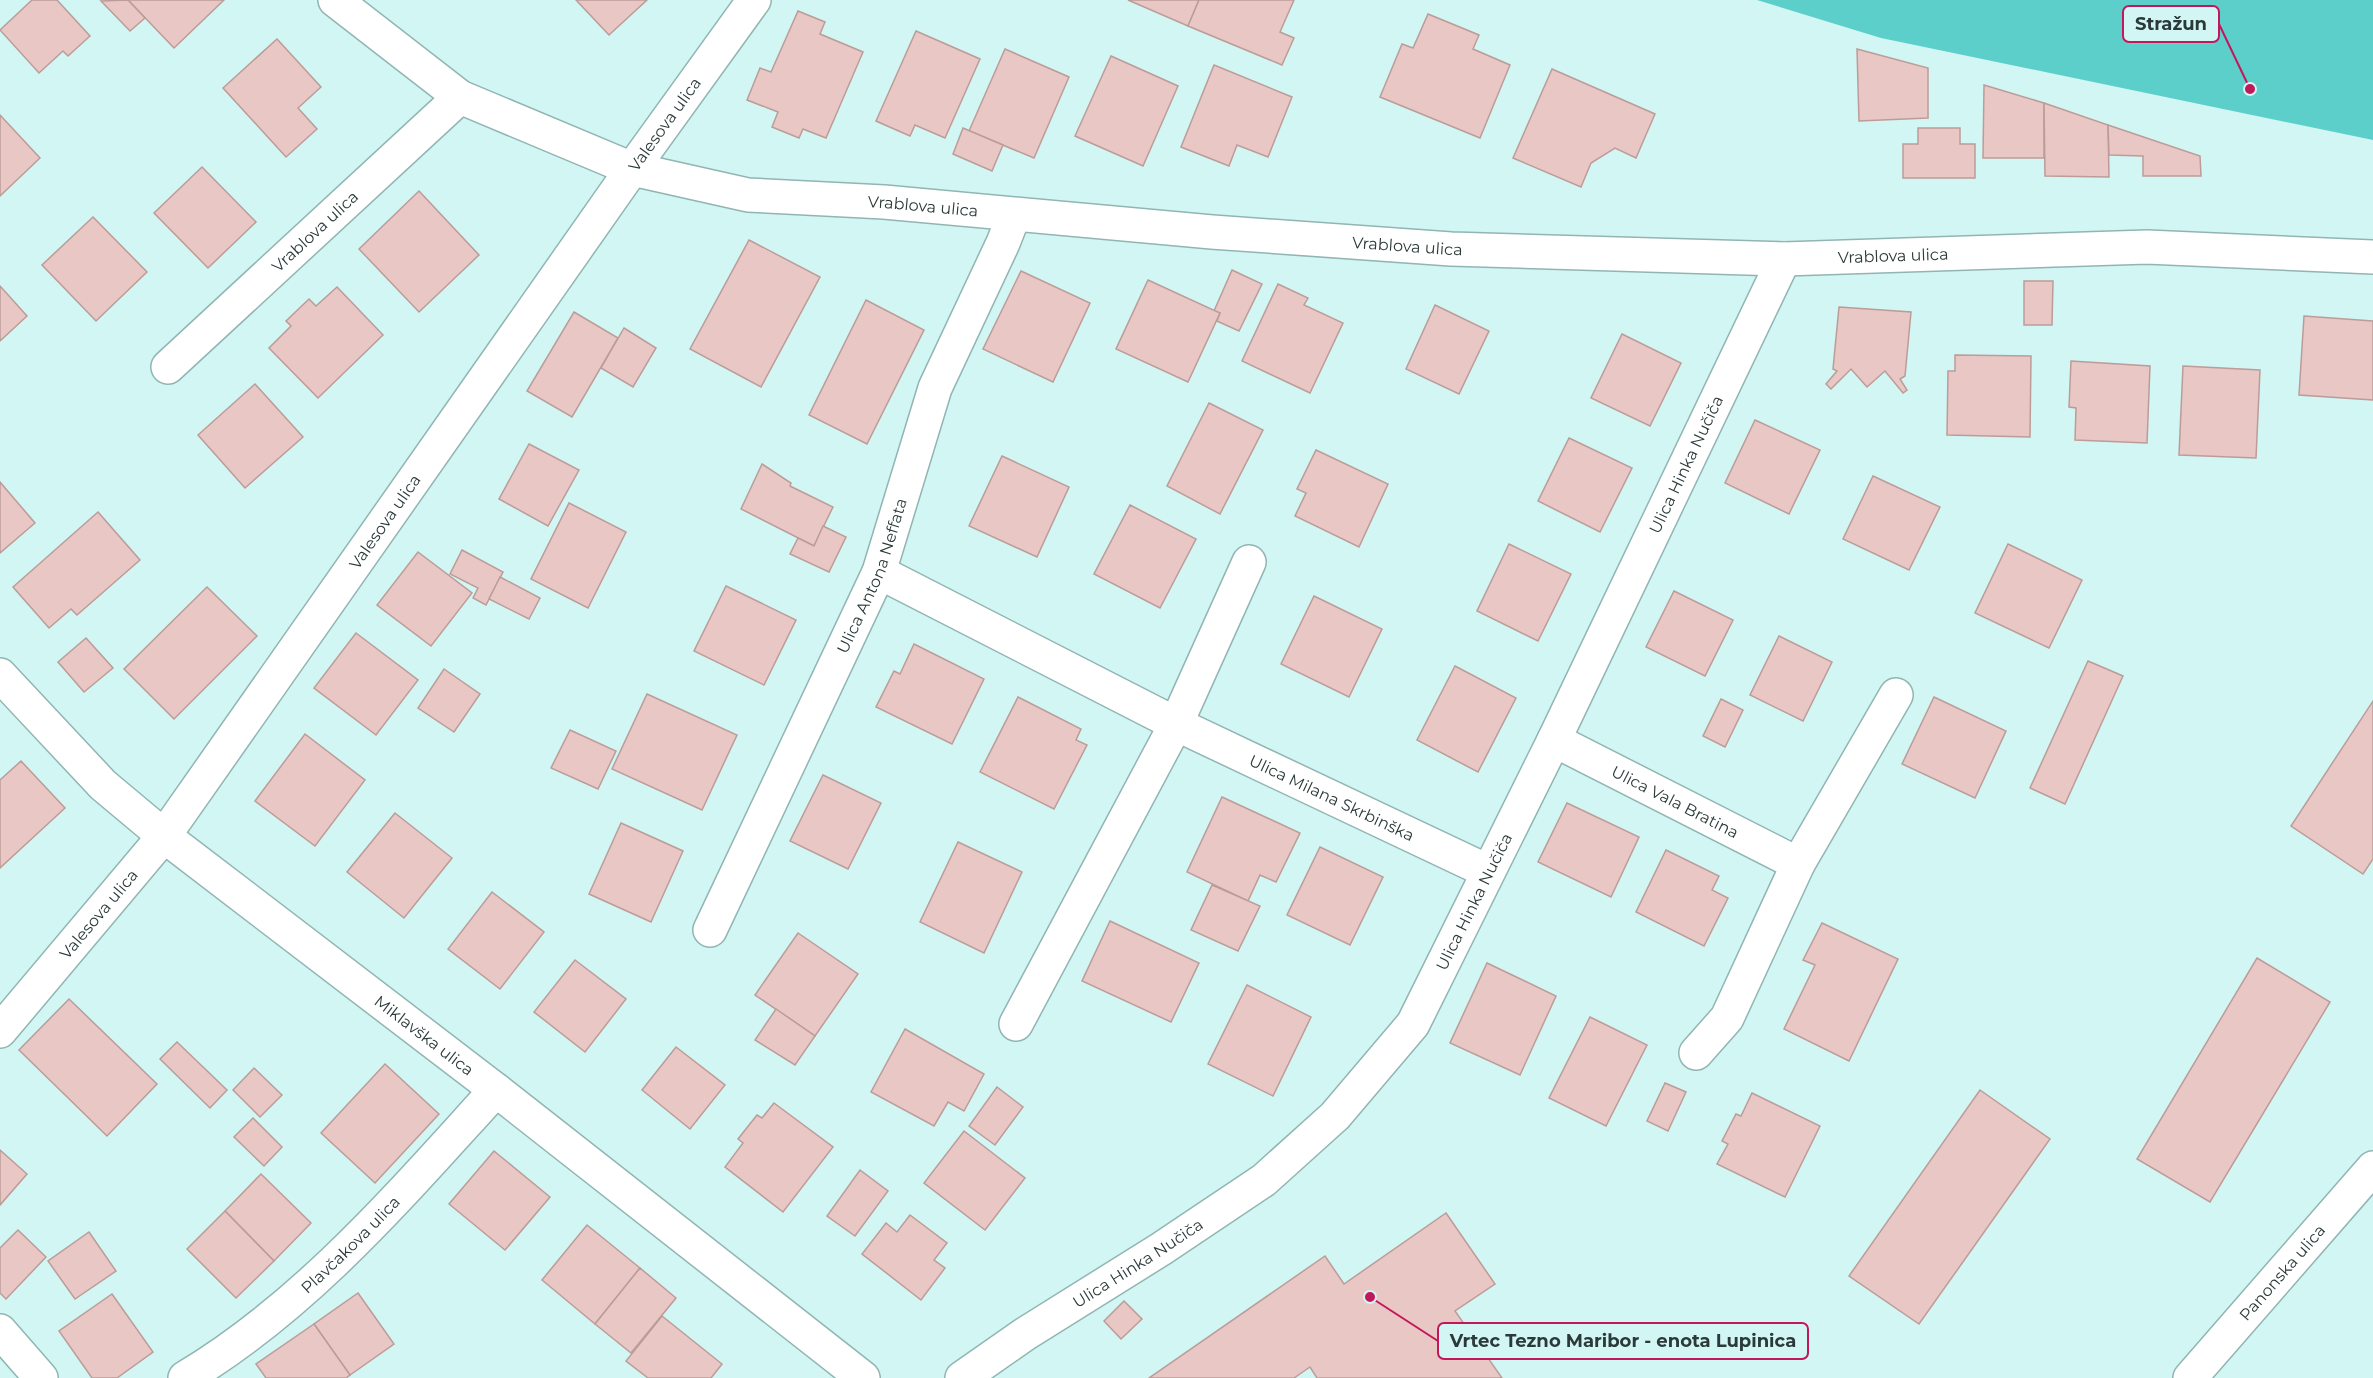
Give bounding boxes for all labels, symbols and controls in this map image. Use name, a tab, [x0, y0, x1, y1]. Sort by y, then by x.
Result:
callout: Stražun	[2123, 6, 2219, 42]
text: Stražun	[2135, 13, 2207, 35]
street label: Valesova ulica	[624, 73, 705, 175]
street label: Vrablova ulica	[268, 187, 362, 276]
street label: Vrablova ulica	[867, 192, 979, 220]
street label: Vrablova ulica	[1352, 232, 1463, 259]
street label: Vrablova ulica	[1837, 244, 1949, 267]
street label: Ulica Hinka Nučiča	[1645, 392, 1727, 536]
street label: Valesova ulica	[345, 471, 424, 572]
street label: Ulica Antona Neffata	[833, 496, 910, 656]
street label: Ulica Milana Skrbinška	[1246, 751, 1417, 845]
street label: Ulica Vala Bratina	[1608, 761, 1742, 842]
street label: Ulica Hinka Nučiča	[1432, 830, 1516, 973]
street label: Valesova ulica	[55, 865, 142, 963]
street label: Miklavška ulica	[371, 991, 478, 1079]
street label: Plavčakova ulica	[297, 1192, 404, 1297]
street label: Ulica Hinka Nučiča	[1069, 1214, 1206, 1311]
street label: Panonska ulica	[2235, 1221, 2329, 1324]
callout: Vrtec Tezno Maribor - enota Lupinica	[1438, 1323, 1808, 1359]
text: Vrtec Tezno Maribor - enota Lupinica	[1449, 1330, 1796, 1352]

